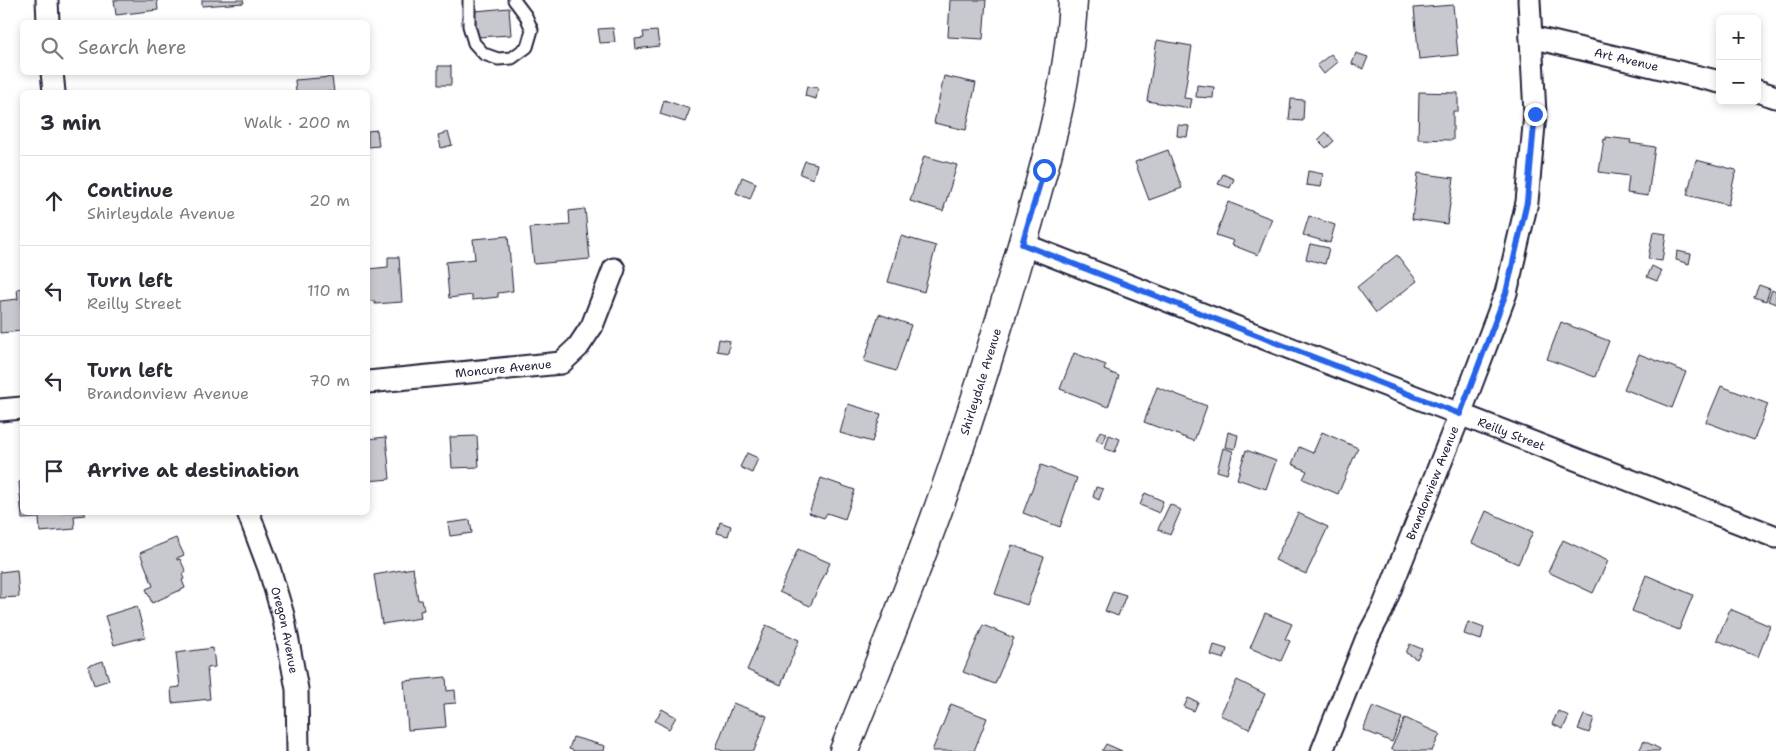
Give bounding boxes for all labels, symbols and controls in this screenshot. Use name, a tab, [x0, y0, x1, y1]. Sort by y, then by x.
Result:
map controls	[1716, 15, 1761, 105]
button: +	[1716, 15, 1761, 60]
search box	[20, 20, 370, 75]
icon: search	[38, 34, 66, 62]
text: Search here	[78, 35, 187, 60]
street label: Art Avenue	[1593, 44, 1660, 75]
button: −	[1716, 60, 1761, 105]
route end	[1524, 103, 1547, 126]
text: 3 min	[40, 109, 101, 137]
text: Walk · 200 m	[244, 112, 350, 133]
route start	[1033, 159, 1056, 182]
text: Continue	[87, 178, 173, 203]
icon: ahead	[40, 187, 68, 215]
text: 20 m	[309, 190, 350, 211]
text: Shirleydale Avenue	[87, 203, 235, 224]
text: Turn left	[87, 268, 173, 293]
icon: left	[40, 277, 68, 305]
text: 110 m	[307, 280, 350, 301]
text: Reilly Street	[87, 293, 182, 314]
street label: Shirleydale Avenue	[956, 326, 1005, 437]
street label: Moncure Avenue	[454, 356, 553, 381]
text: Turn left	[87, 358, 173, 383]
icon: left	[40, 367, 68, 395]
text: 70 m	[309, 370, 350, 391]
text: Brandonview Avenue	[87, 383, 249, 404]
street label: Reilly Street	[1475, 414, 1547, 455]
street label: Brandonview Avenue	[1403, 423, 1463, 543]
icon: arrive	[40, 457, 68, 485]
text: Arrive at destination	[87, 458, 299, 483]
street label: Oregon Avenue	[267, 585, 302, 675]

